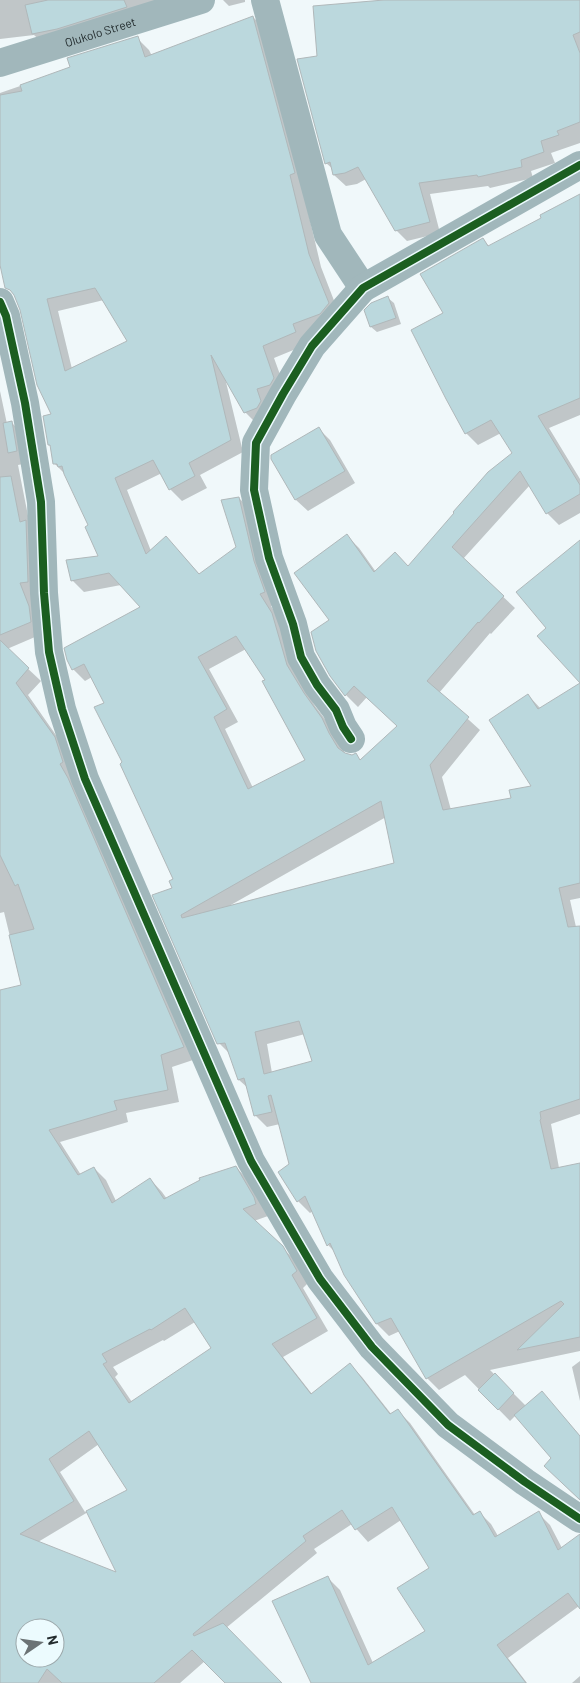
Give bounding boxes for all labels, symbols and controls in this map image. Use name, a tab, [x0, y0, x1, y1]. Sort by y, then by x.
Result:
street label: Olukolo Street	[63, 14, 137, 49]
north arrow	[15, 1618, 65, 1668]
text: N	[44, 1634, 62, 1646]

